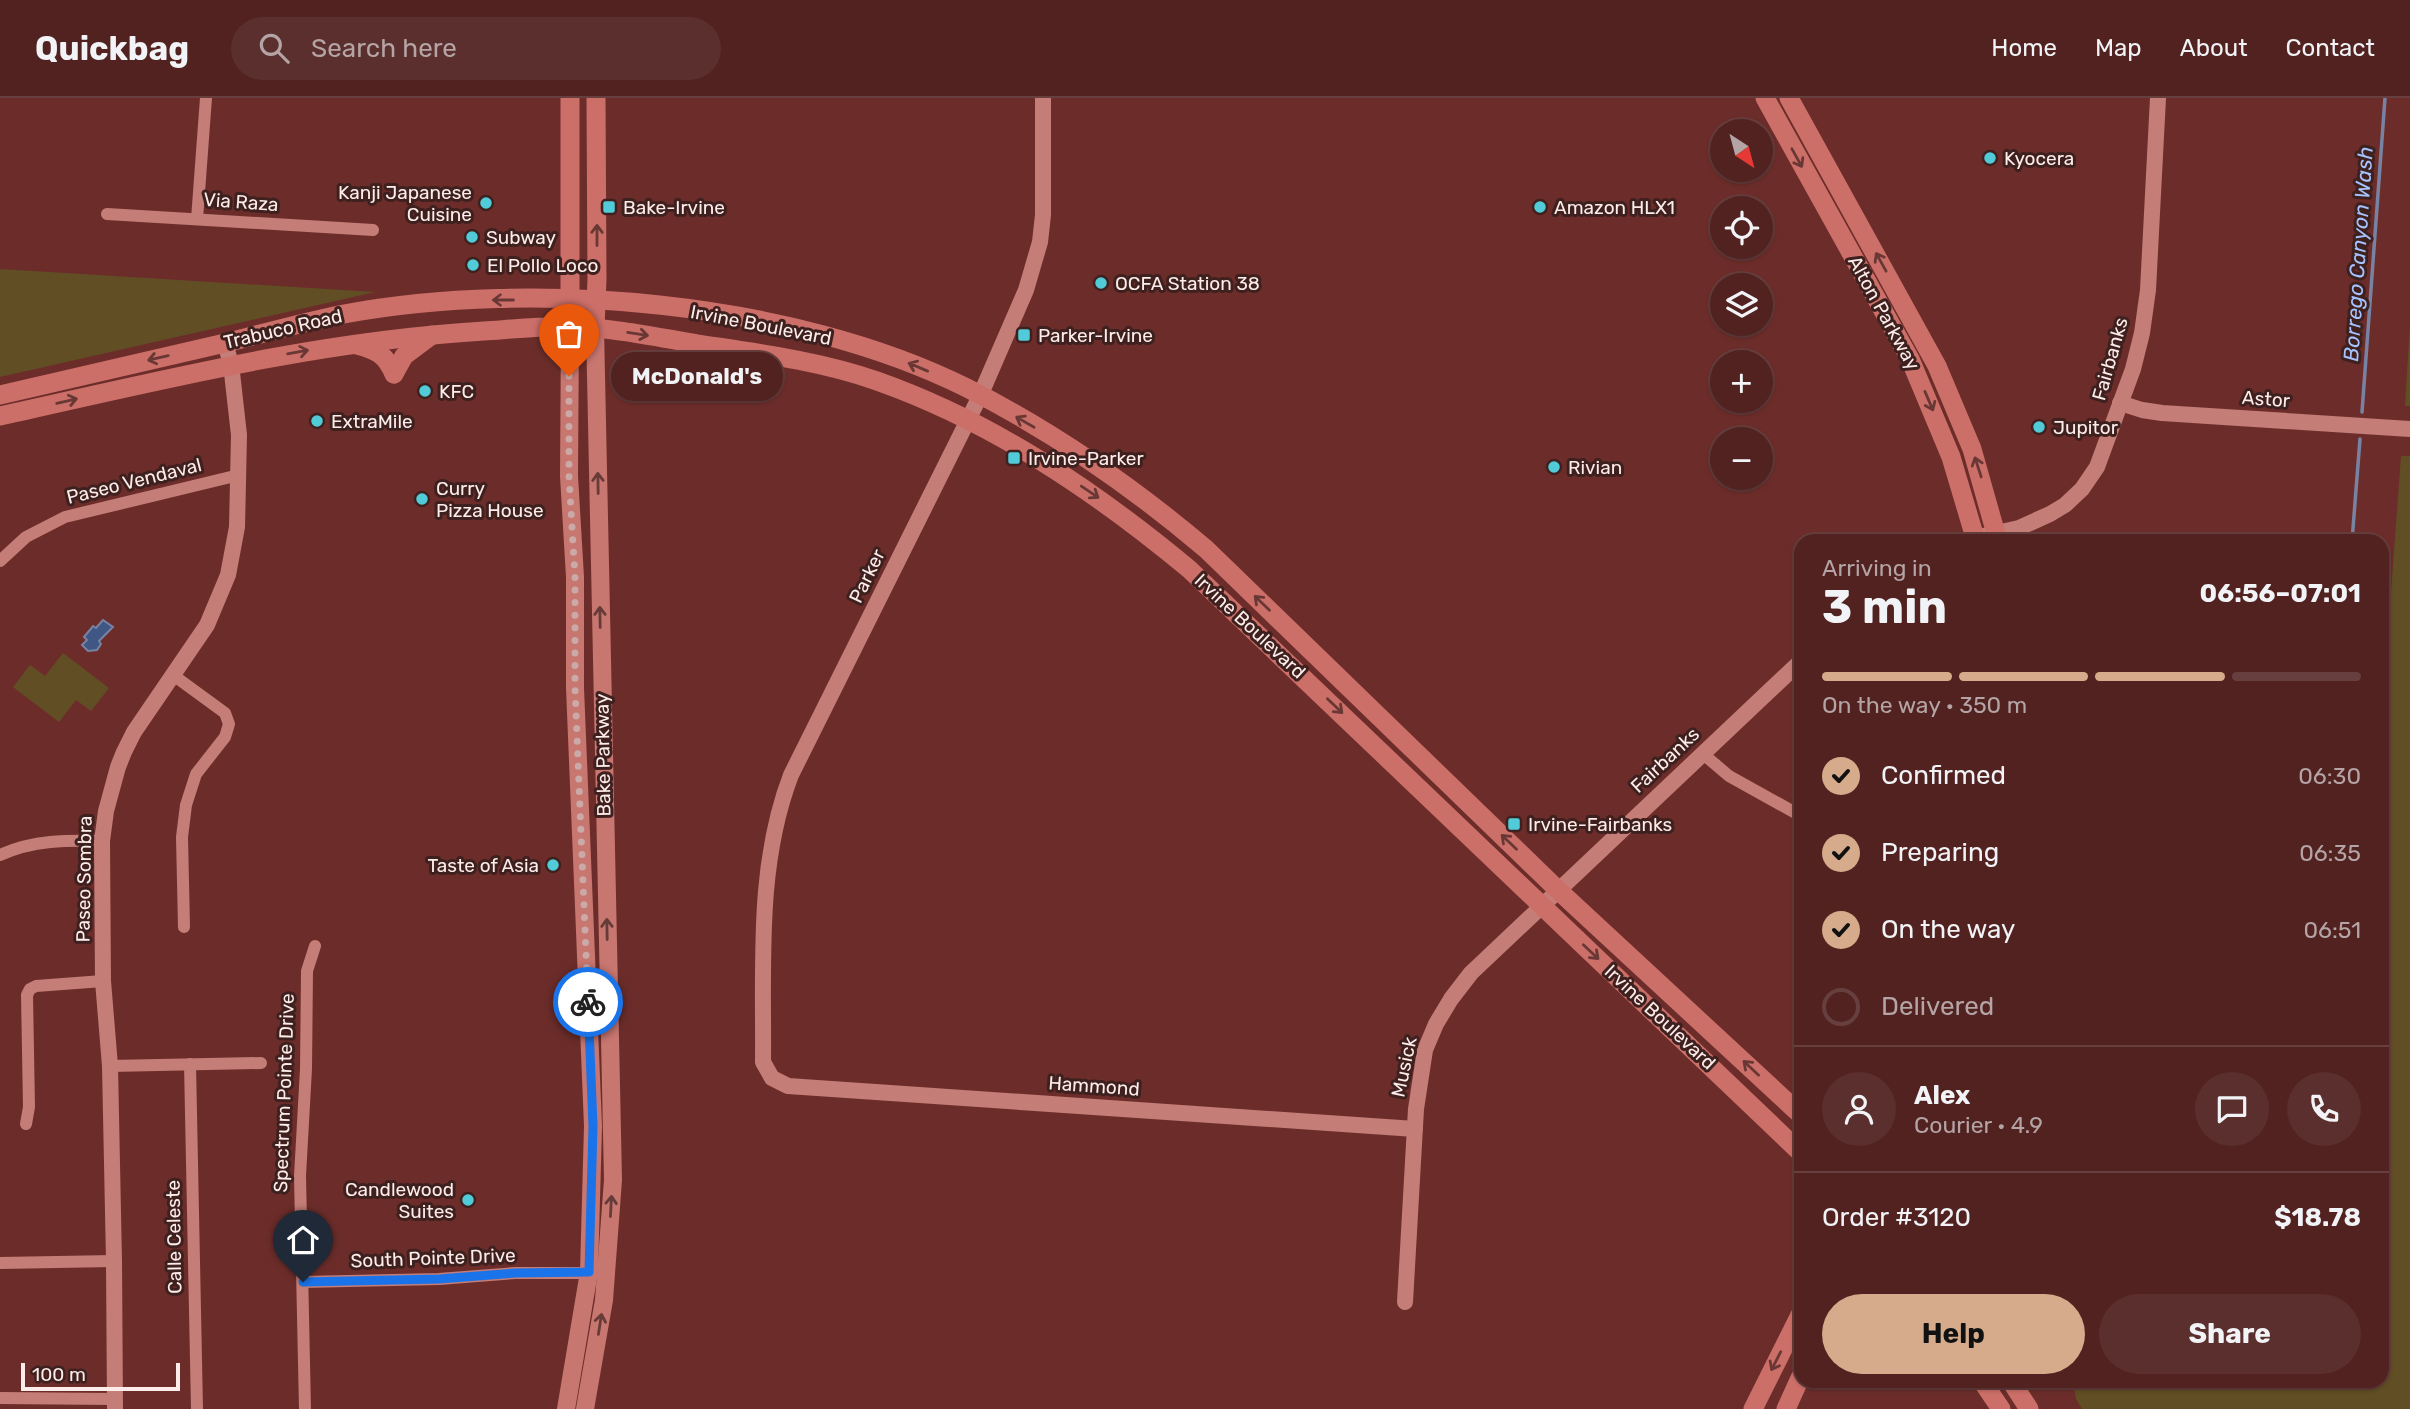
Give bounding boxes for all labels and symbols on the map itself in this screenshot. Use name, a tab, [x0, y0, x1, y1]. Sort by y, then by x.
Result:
north arrow	[1710, 119, 1773, 182]
water label: Borrego Canyon Wash	[2338, 146, 2378, 362]
one-way arrow	[1791, 147, 1804, 168]
place label: Kyocera	[2004, 147, 2074, 170]
marker: Kyocera	[1982, 150, 1998, 166]
place label: Kanji Japanese Cuisine	[338, 181, 472, 226]
street label: Via Raza	[203, 188, 279, 216]
marker: Kanji Japanese Cuisine	[478, 195, 494, 211]
place label: Bake-Irvine	[623, 196, 725, 219]
place label: Amazon HLX1	[1554, 196, 1675, 219]
marker: Bake-Irvine	[601, 199, 617, 215]
marker: Amazon HLX1	[1532, 199, 1548, 215]
one-way arrow	[590, 224, 604, 247]
place label: Subway	[486, 226, 556, 249]
marker: Subway	[464, 229, 480, 245]
street label: Alton Parkway	[1843, 252, 1925, 374]
one-way arrow	[1874, 252, 1887, 273]
place label: El Pollo Loco	[487, 254, 598, 277]
marker: El Pollo Loco	[465, 257, 481, 273]
place label: OCFA Station 38	[1115, 272, 1260, 295]
marker: OCFA Station 38	[1093, 275, 1109, 291]
one-way arrow	[491, 293, 514, 307]
street label: Irvine Boulevard	[688, 300, 834, 350]
street label: Trabuco Road	[222, 304, 344, 354]
pin	[539, 304, 599, 376]
street label: Fairbanks	[2087, 315, 2133, 403]
place label: Parker-Irvine	[1038, 324, 1153, 347]
marker: Parker-Irvine	[1016, 327, 1032, 343]
one-way arrow	[626, 328, 648, 341]
one-way arrow	[286, 345, 309, 358]
one-way arrow	[147, 352, 170, 366]
callout: McDonald's	[611, 352, 782, 400]
one-way arrow	[908, 360, 929, 373]
place label: KFC	[439, 380, 474, 403]
marker: KFC	[417, 383, 433, 399]
street label: Astor	[2241, 386, 2291, 412]
one-way arrow	[1923, 390, 1936, 411]
one-way arrow	[55, 394, 78, 408]
place label: ExtraMile	[331, 410, 413, 433]
marker: ExtraMile	[309, 413, 325, 429]
one-way arrow	[1016, 415, 1036, 429]
place label: Jupitor	[2053, 416, 2119, 439]
marker: Jupitor	[2031, 419, 2047, 435]
place label: Irvine-Parker	[1028, 447, 1144, 470]
marker: Irvine-Parker	[1006, 450, 1022, 466]
street label: Paseo Vendaval	[64, 453, 204, 509]
place label: Rivian	[1568, 456, 1622, 479]
one-way arrow	[1971, 457, 1983, 479]
marker: Rivian	[1546, 459, 1562, 475]
one-way arrow	[591, 472, 605, 495]
place label: Curry Pizza House	[436, 477, 544, 522]
one-way arrow	[1080, 485, 1099, 499]
marker: Curry Pizza House	[414, 491, 430, 507]
street label: Parker	[844, 545, 890, 607]
street label: Irvine Boulevard	[1190, 569, 1310, 683]
one-way arrow	[1254, 595, 1271, 612]
one-way arrow	[594, 605, 607, 628]
street label: Bake Parkway	[590, 693, 616, 817]
one-way arrow	[1326, 698, 1343, 715]
street label: Fairbanks	[1626, 722, 1704, 798]
place label: Irvine-Fairbanks	[1528, 813, 1672, 836]
street label: Paseo Sombra	[71, 815, 97, 943]
marker: Irvine-Fairbanks	[1506, 816, 1522, 832]
one-way arrow	[1501, 834, 1518, 851]
place label: Taste of Asia	[428, 854, 539, 877]
marker: Taste of Asia	[545, 857, 561, 873]
one-way arrow	[600, 918, 614, 941]
one-way arrow	[1582, 944, 1599, 961]
street label: Irvine Boulevard	[1600, 960, 1720, 1074]
courier	[553, 967, 623, 1037]
street label: Spectrum Pointe Drive	[269, 993, 299, 1193]
street label: Musick	[1386, 1035, 1422, 1099]
one-way arrow	[1742, 1060, 1760, 1076]
street label: Hammond	[1048, 1071, 1140, 1101]
place label: Candlewood Suites	[345, 1178, 454, 1223]
street label: Calle Celeste	[162, 1180, 186, 1294]
marker: Candlewood Suites	[460, 1192, 476, 1208]
one-way arrow	[605, 1194, 618, 1217]
pin	[273, 1210, 333, 1282]
street label: South Pointe Drive	[350, 1244, 516, 1272]
one-way arrow	[594, 1313, 607, 1336]
one-way arrow	[1769, 1350, 1783, 1371]
scale bar	[21, 1360, 180, 1392]

